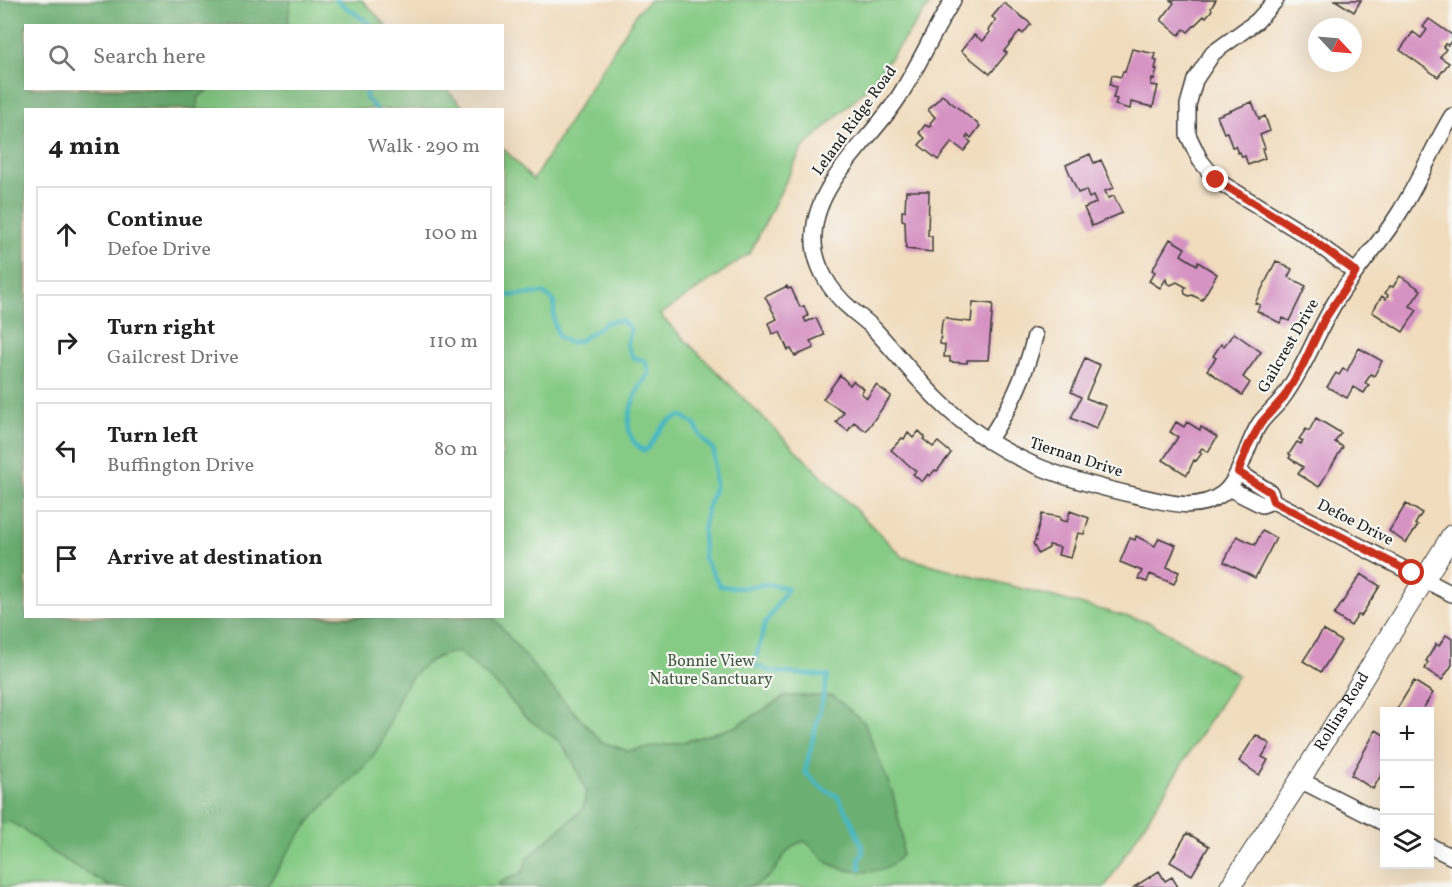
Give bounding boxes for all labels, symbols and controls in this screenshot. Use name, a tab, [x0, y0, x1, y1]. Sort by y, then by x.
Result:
north arrow	[1308, 18, 1362, 72]
search box	[24, 24, 504, 90]
icon: search	[45, 41, 78, 74]
text: Search here	[93, 42, 206, 73]
street label: Leland Ridge Road	[808, 62, 902, 180]
text: 4 min	[48, 129, 120, 165]
text: Walk · 290 m	[368, 133, 480, 161]
route end	[1202, 166, 1228, 192]
text: Continue	[107, 205, 203, 236]
icon: ahead	[50, 218, 83, 251]
text: 100 m	[424, 220, 478, 248]
text: Defoe Drive	[107, 236, 211, 264]
street label: Gailcrest Drive	[1253, 295, 1325, 397]
text: Turn right	[107, 313, 215, 344]
icon: right	[50, 326, 83, 359]
text: 110 m	[429, 328, 478, 356]
text: Gailcrest Drive	[107, 344, 239, 372]
text: Turn left	[107, 421, 198, 452]
street label: Tiernan Drive	[1026, 433, 1126, 483]
icon: left	[50, 434, 83, 467]
text: 80 m	[434, 436, 478, 464]
text: Buffington Drive	[107, 452, 254, 480]
street label: Defoe Drive	[1313, 494, 1397, 552]
icon: arrive	[50, 542, 83, 575]
text: Arrive at destination	[107, 543, 323, 574]
route start	[1398, 559, 1424, 585]
park label: Bonnie View Nature Sanctuary	[649, 651, 773, 691]
street label: Rollins Road	[1309, 668, 1375, 756]
map controls	[1380, 707, 1434, 869]
button: +	[1380, 707, 1434, 761]
button: −	[1380, 761, 1434, 815]
button: layers	[1380, 815, 1434, 869]

